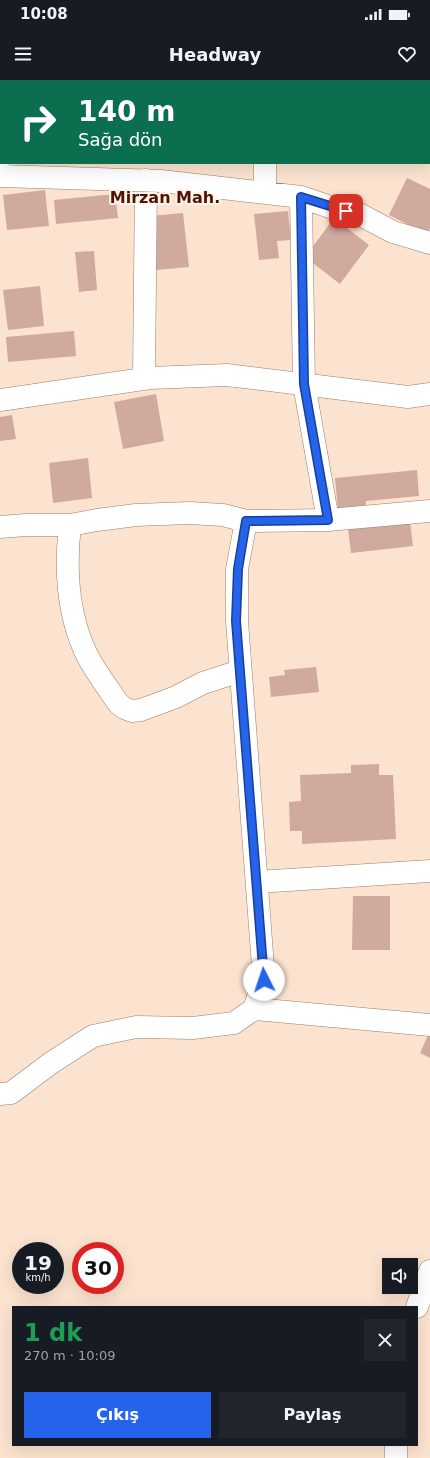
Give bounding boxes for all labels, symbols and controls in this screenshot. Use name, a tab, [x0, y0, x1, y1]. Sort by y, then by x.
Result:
text: 10:08	[20, 5, 68, 23]
icon: menu	[12, 43, 34, 65]
icon: heart	[396, 43, 418, 65]
text: Headway	[169, 44, 261, 65]
text: 140 m	[78, 95, 175, 128]
icon: right	[12, 96, 64, 148]
text: Sağa dön	[78, 129, 162, 150]
district label: Mirzan Mah.	[110, 188, 220, 207]
pin	[329, 194, 363, 228]
icon: arrive	[335, 200, 357, 222]
position arrow	[243, 959, 285, 1001]
speed limit sign: 30	[72, 1242, 124, 1294]
text: 19	[24, 1251, 52, 1275]
map controls	[382, 1258, 418, 1294]
button: sound	[382, 1258, 418, 1294]
text: km/h	[25, 1272, 51, 1283]
text: 1 dk	[24, 1319, 82, 1347]
button: close	[364, 1319, 406, 1361]
text: 270 m · 10:09	[24, 1348, 115, 1363]
button: Çıkış	[24, 1392, 211, 1438]
button: Paylaş	[219, 1392, 406, 1438]

